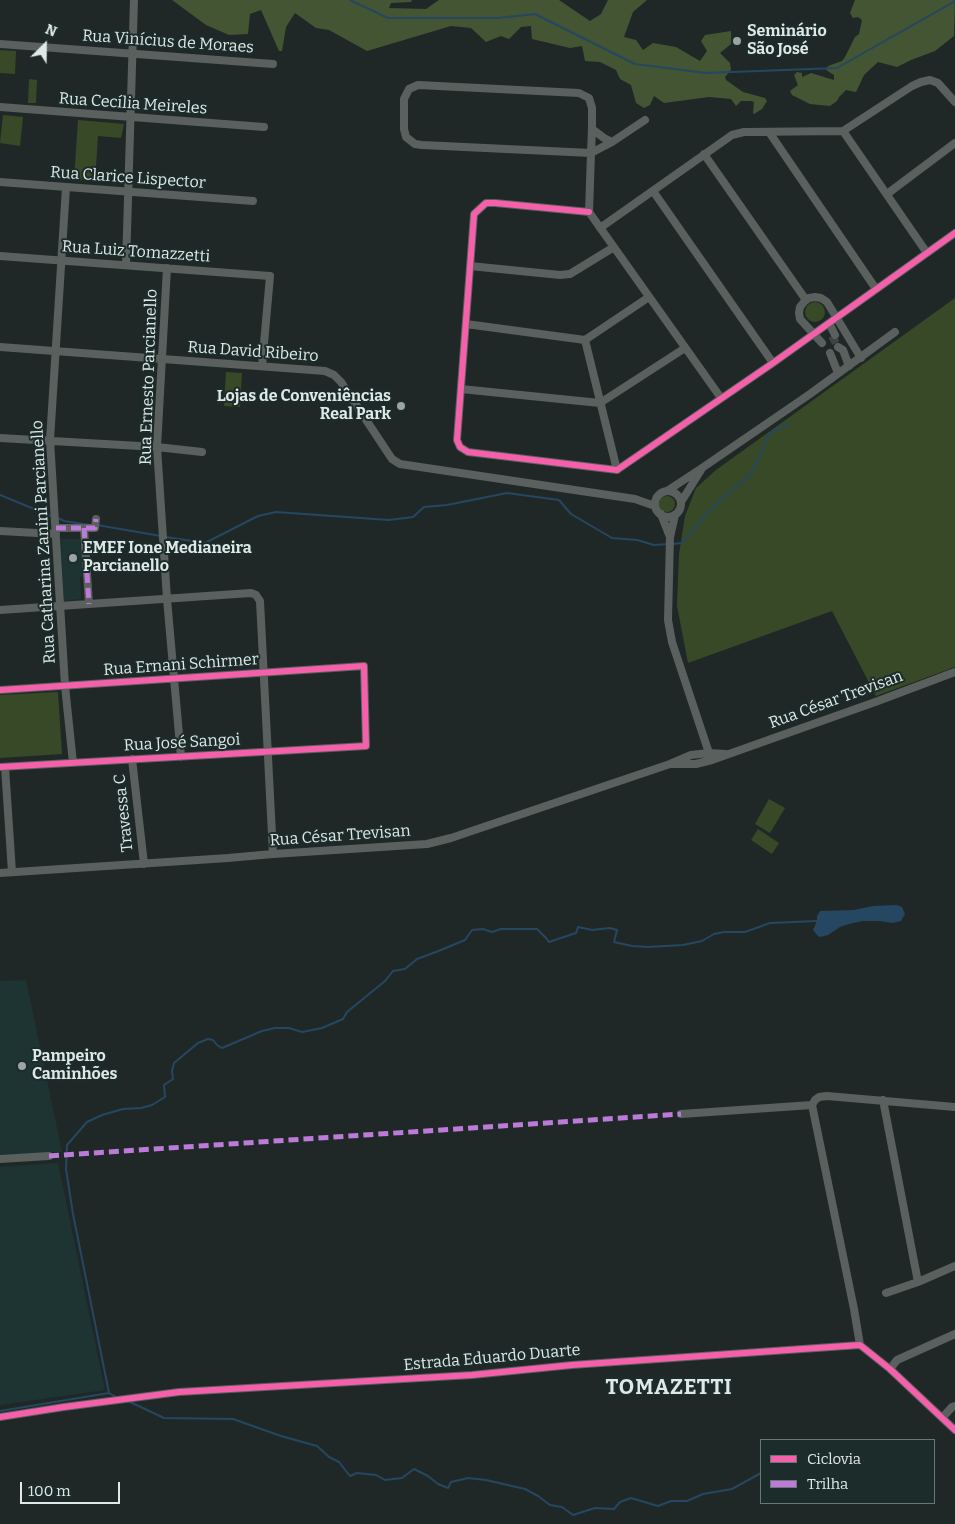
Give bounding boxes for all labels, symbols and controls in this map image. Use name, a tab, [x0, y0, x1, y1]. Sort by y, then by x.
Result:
north arrow	[20, 20, 70, 70]
text: N	[43, 21, 59, 41]
place label: Seminário São José	[747, 22, 827, 60]
street label: Rua Vinícius de Moraes	[82, 26, 254, 58]
marker: Seminário São José	[731, 35, 743, 47]
street label: Rua Cecília Meireles	[58, 89, 208, 119]
street label: Rua Clarice Lispector	[50, 163, 206, 193]
street label: Rua Luiz Tomazzetti	[61, 237, 211, 267]
street label: Rua Ernesto Parcianello	[136, 288, 162, 466]
street label: Rua David Ribeiro	[187, 338, 319, 366]
place label: Lojas de Conveniências Real Park	[217, 387, 391, 425]
marker: Lojas de Conveniências Real Park	[395, 400, 407, 412]
street label: Rua Catharina Zanini Parcianello	[28, 420, 60, 664]
place label: EMEF Ione Medianeira Parcianello	[83, 539, 252, 577]
marker: EMEF Ione Medianeira Parcianello	[67, 552, 79, 564]
street label: Rua Ernani Schirmer	[103, 650, 259, 680]
street label: Rua César Trevisan	[766, 667, 906, 733]
street label: Rua José Sangoi	[123, 730, 241, 756]
street label: Travessa C	[110, 773, 138, 853]
street label: Rua César Trevisan	[269, 821, 411, 851]
place label: Pampeiro Caminhões	[32, 1047, 117, 1085]
marker: Pampeiro Caminhões	[16, 1060, 28, 1072]
street label: Estrada Eduardo Duarte	[403, 1341, 581, 1375]
district label: TOMAZETTI	[604, 1375, 734, 1401]
legend	[760, 1439, 935, 1504]
text: Ciclovia	[807, 1450, 861, 1468]
scale bar	[22, 1472, 122, 1504]
text: Trilha	[807, 1475, 848, 1493]
text: 100 m	[28, 1482, 71, 1500]

